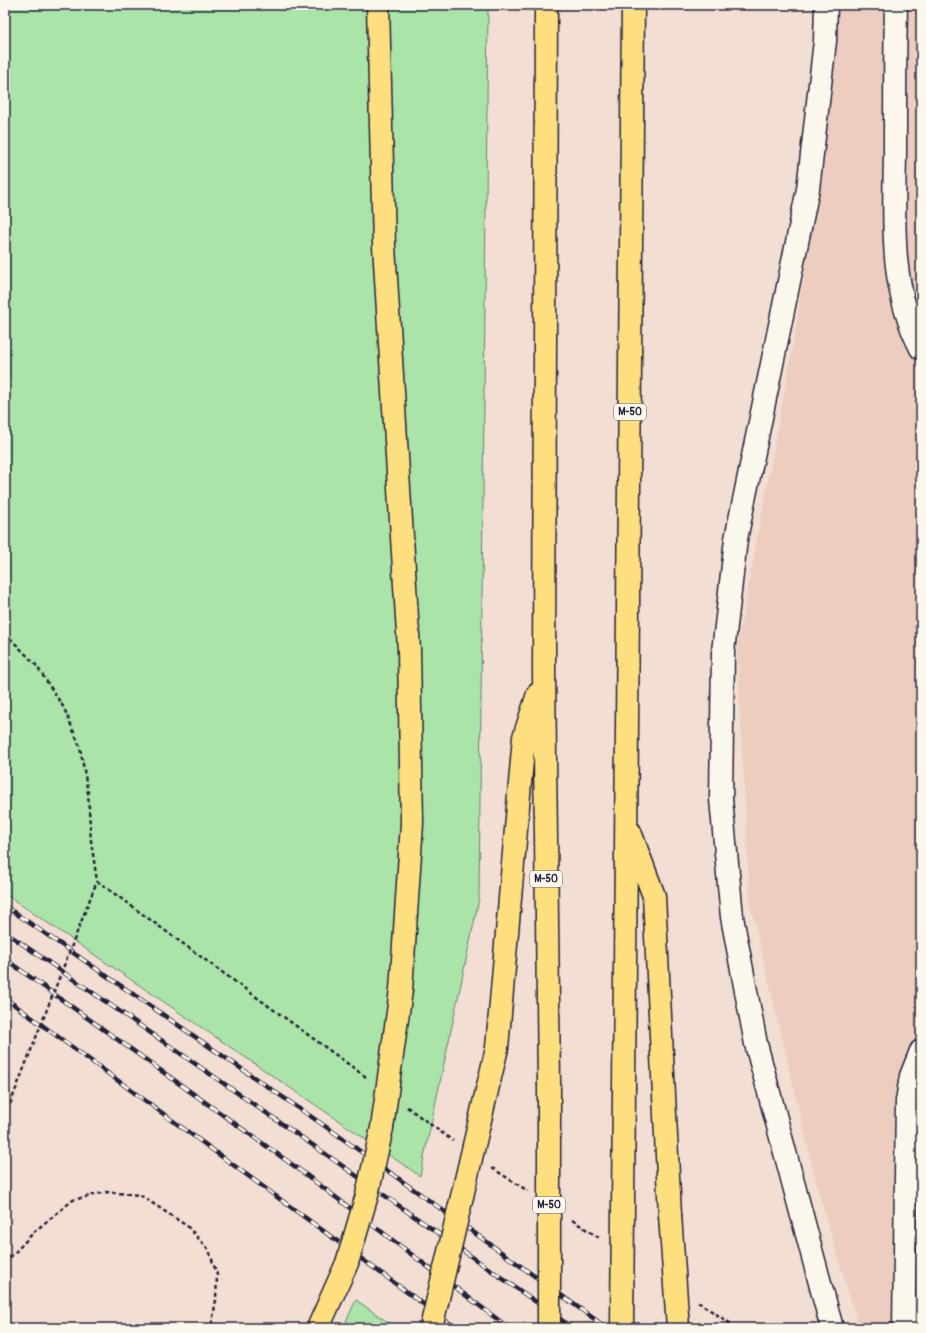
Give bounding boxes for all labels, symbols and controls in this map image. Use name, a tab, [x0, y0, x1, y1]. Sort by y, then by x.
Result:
road number: M-50	[614, 404, 646, 420]
road number: M-50	[530, 871, 562, 887]
road number: M-50	[533, 1197, 565, 1213]

